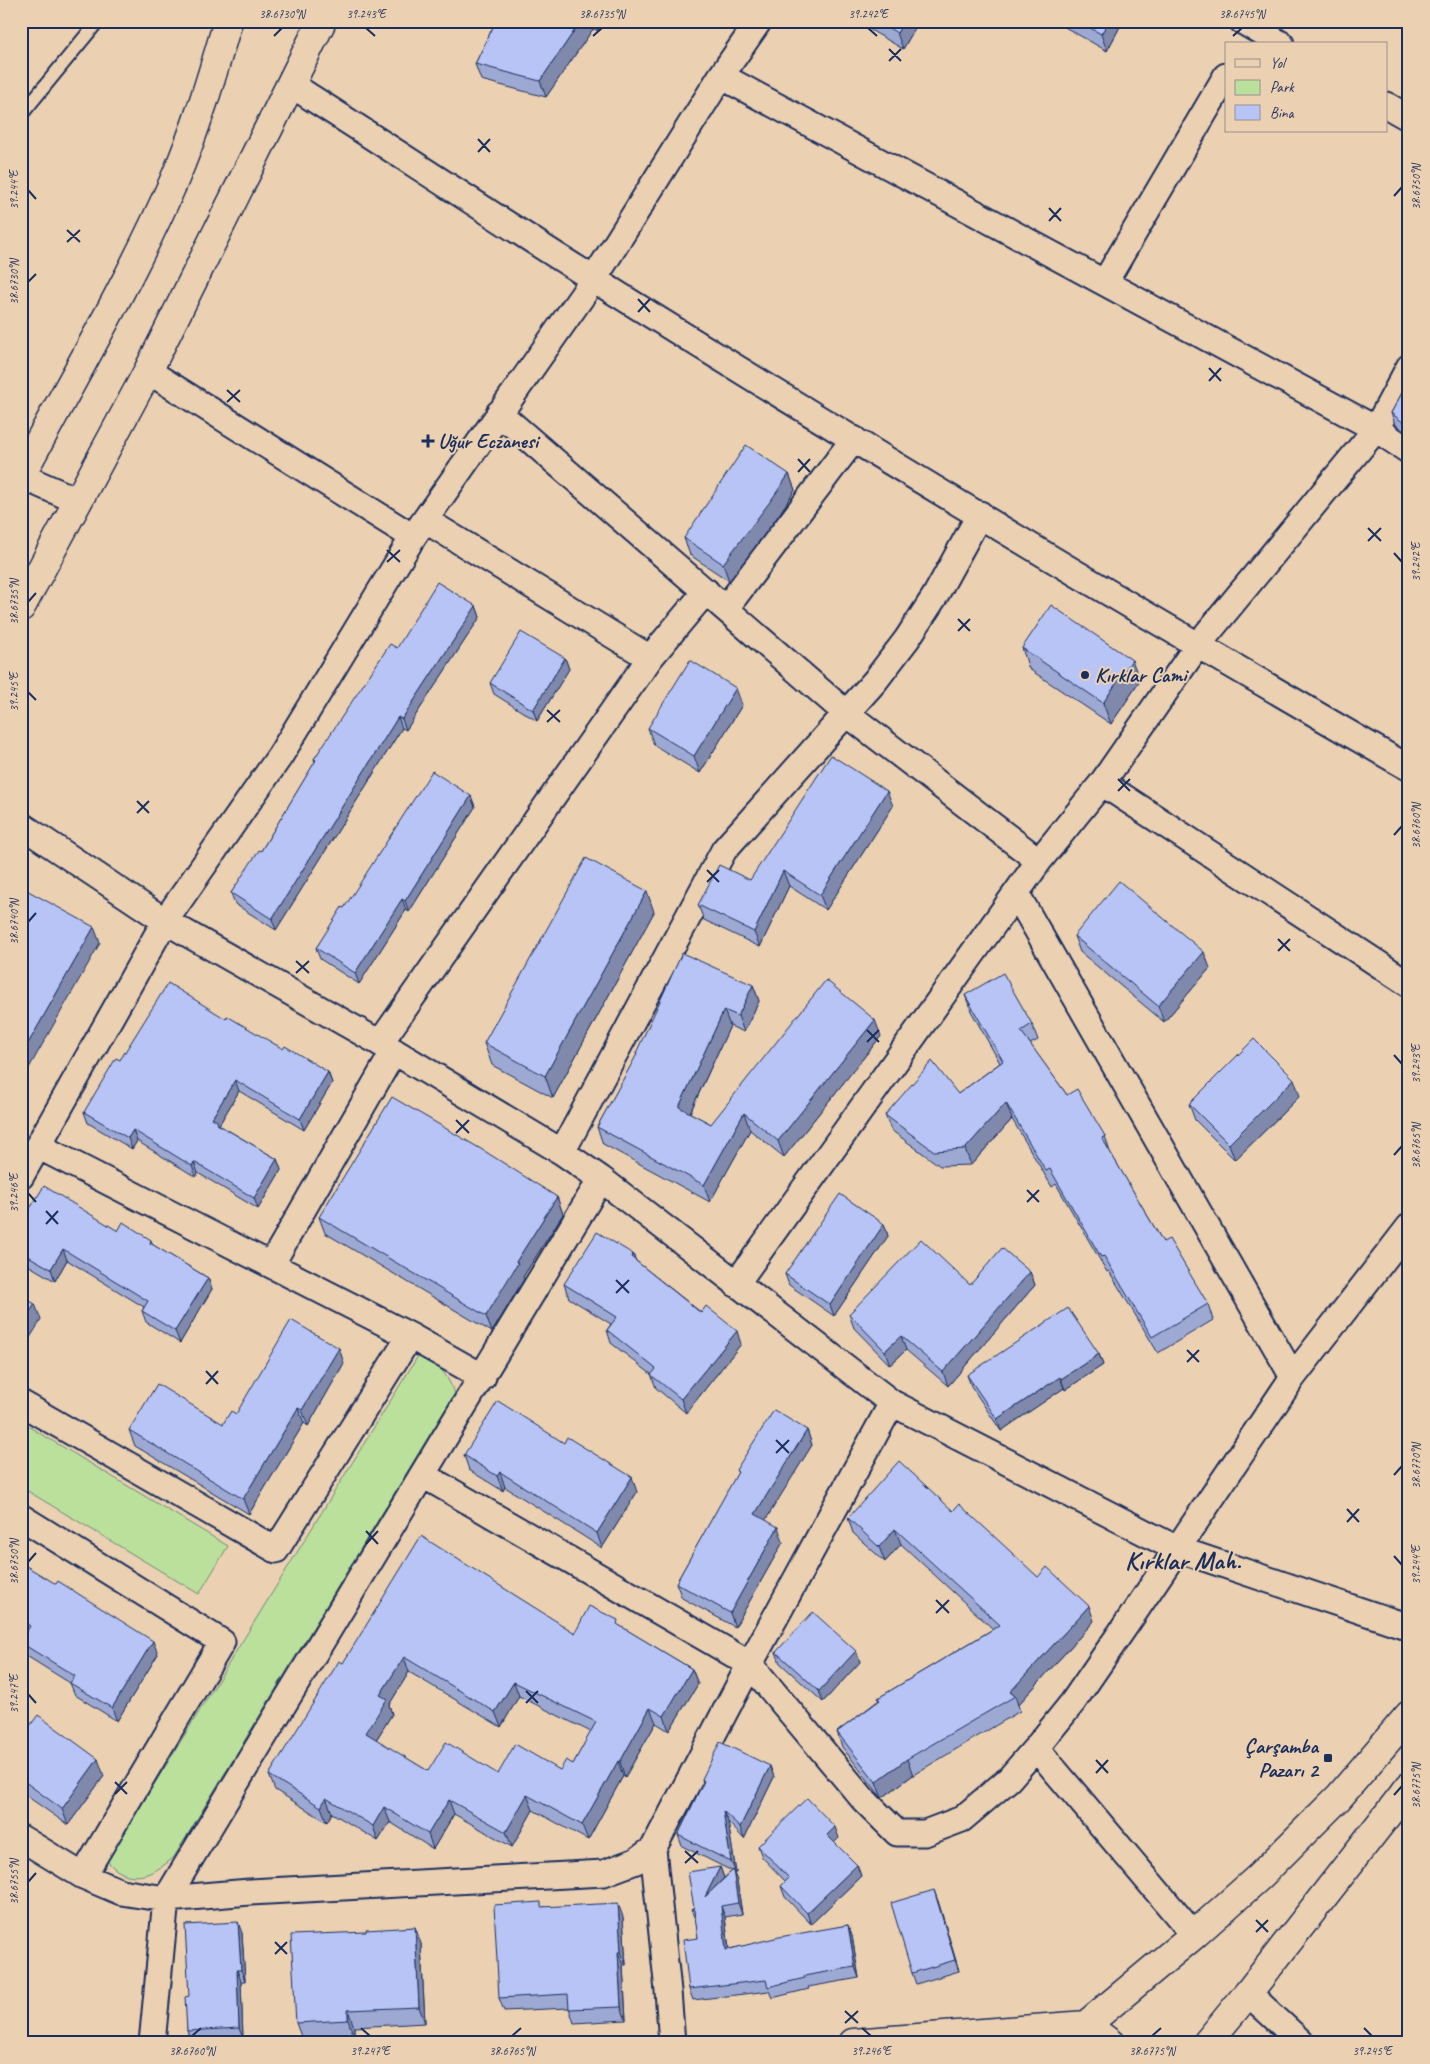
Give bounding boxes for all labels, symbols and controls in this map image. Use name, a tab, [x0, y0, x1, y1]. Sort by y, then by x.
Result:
text: 38.6730°N	[259, 6, 306, 22]
text: 39.243°E	[346, 6, 387, 22]
text: 38.6735°N	[579, 6, 626, 22]
text: 39.242°E	[848, 6, 889, 22]
text: 38.6745°N	[1219, 6, 1266, 22]
legend	[1225, 42, 1388, 132]
text: Yol	[1270, 54, 1287, 73]
text: Park	[1270, 78, 1295, 97]
text: Bina	[1270, 104, 1295, 123]
text: 38.6750°N	[1408, 163, 1424, 210]
text: 39.244°E	[6, 169, 22, 210]
text: 38.6730°N	[6, 258, 22, 305]
place label: Uğur Eczanesi	[438, 428, 541, 454]
marker: Uğur Eczanesi	[422, 435, 434, 447]
text: 39.242°E	[1408, 541, 1424, 582]
text: 38.6735°N	[6, 578, 22, 625]
place label: Kırklar Cami	[1095, 662, 1189, 688]
marker: Kırklar Cami	[1079, 669, 1091, 681]
text: 39.245°E	[6, 671, 22, 712]
text: 38.6760°N	[1408, 802, 1424, 849]
text: 38.6740°N	[6, 898, 22, 945]
text: 39.243°E	[1408, 1043, 1424, 1084]
text: 38.6765°N	[1408, 1122, 1424, 1169]
text: 39.246°E	[6, 1172, 22, 1213]
text: 38.6770°N	[1408, 1442, 1424, 1489]
text: 38.6750°N	[6, 1538, 22, 1585]
district label: Kırklar Mah.	[1125, 1544, 1242, 1577]
text: 39.244°E	[1408, 1544, 1424, 1585]
text: 39.247°E	[6, 1673, 22, 1714]
place label: Çarşamba Pazarı 2	[1245, 1733, 1321, 1783]
marker: Çarşamba Pazarı 2	[1322, 1752, 1334, 1764]
text: 38.6775°N	[1408, 1762, 1424, 1809]
text: 38.6755°N	[6, 1858, 22, 1905]
text: 38.6760°N	[169, 2043, 216, 2059]
text: 39.247°E	[350, 2043, 391, 2059]
text: 38.6765°N	[489, 2043, 536, 2059]
text: 39.246°E	[851, 2043, 892, 2059]
text: 38.6775°N	[1129, 2043, 1176, 2059]
text: 39.245°E	[1352, 2043, 1393, 2059]

